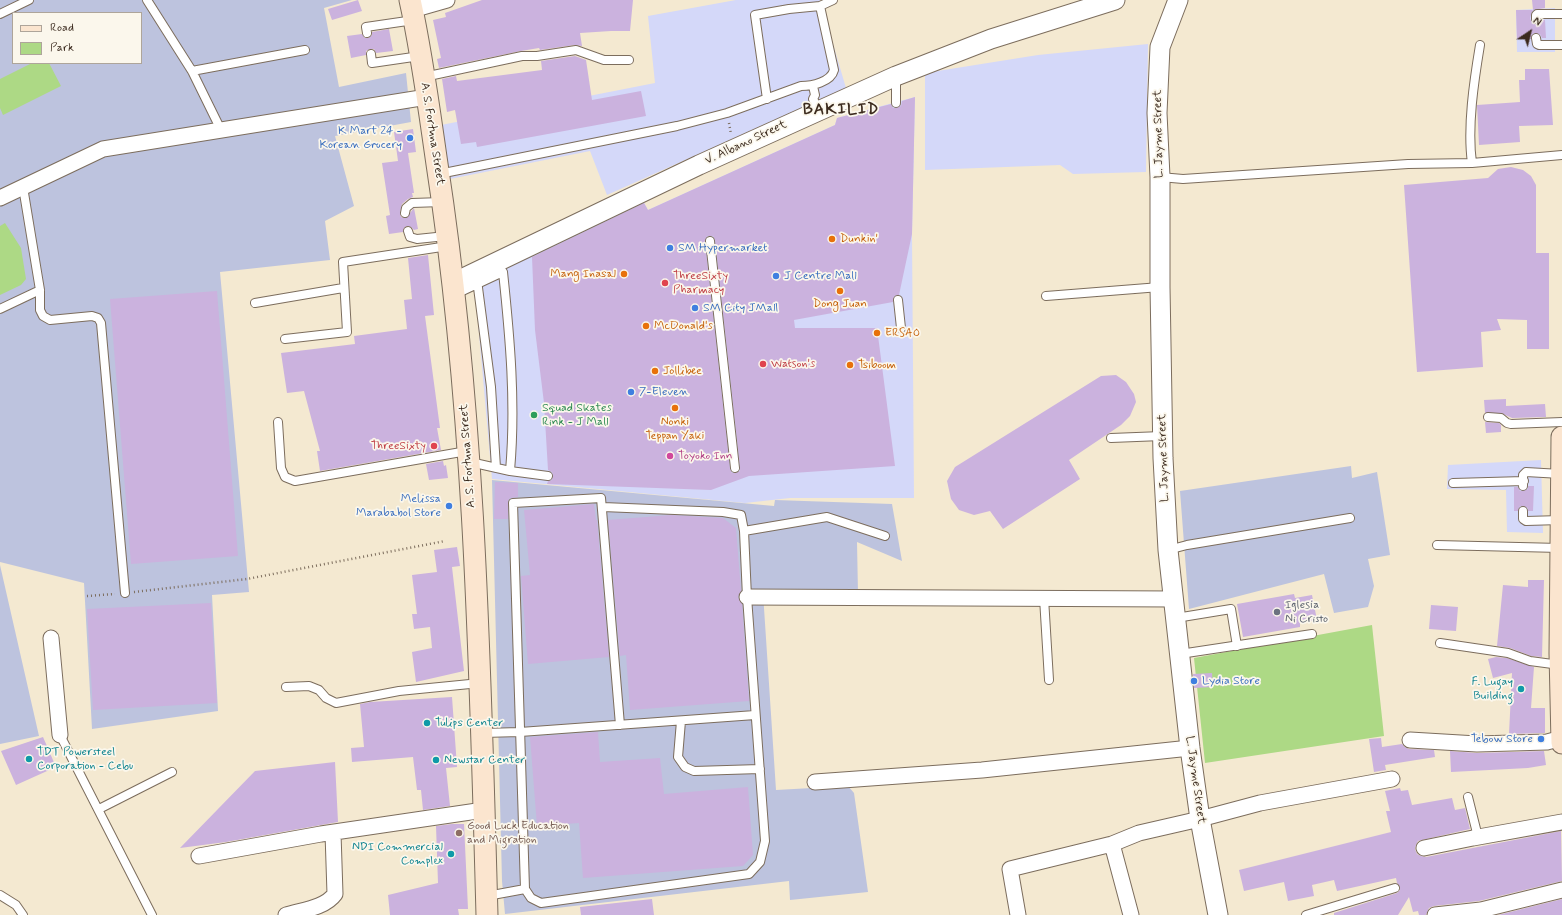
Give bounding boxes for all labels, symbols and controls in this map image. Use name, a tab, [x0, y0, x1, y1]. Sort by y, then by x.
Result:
legend	[12, 12, 142, 64]
north arrow	[1510, 12, 1550, 52]
text: N	[1530, 14, 1544, 30]
text: Road	[50, 20, 74, 36]
text: Park	[50, 40, 74, 56]
street label: A. S. Fortuna Street	[417, 81, 447, 187]
street label: L. Jayme Street	[1151, 90, 1167, 178]
district label: BAKILID	[804, 101, 878, 121]
street label: V. Albano Street	[703, 118, 789, 168]
place label: K Mart 24 - Korean Grocery	[319, 124, 402, 152]
marker: K Mart 24 - Korean Grocery	[405, 133, 415, 143]
place label: Dunkin'	[840, 232, 878, 246]
marker: Dunkin'	[827, 234, 837, 244]
place label: SM Hypermarket	[678, 241, 768, 255]
marker: SM Hypermarket	[665, 243, 675, 253]
place label: Mang Inasal	[550, 267, 616, 281]
marker: Mang Inasal	[619, 269, 629, 279]
place label: ThreeSixty Pharmacy	[673, 269, 728, 297]
place label: J Centre Mall	[784, 269, 857, 283]
marker: J Centre Mall	[771, 271, 781, 281]
marker: ThreeSixty Pharmacy	[660, 278, 670, 288]
marker: Dong Juan	[835, 286, 845, 296]
place label: Dong Juan	[813, 297, 867, 311]
place label: SM City JMall	[703, 301, 778, 315]
marker: SM City JMall	[690, 303, 700, 313]
place label: McDonald's	[654, 319, 713, 333]
marker: McDonald's	[641, 321, 651, 331]
place label: ERSAO	[885, 326, 920, 340]
marker: ERSAO	[872, 328, 882, 338]
place label: Watson's	[771, 357, 815, 371]
place label: Tsiboom	[858, 358, 896, 372]
marker: Watson's	[758, 359, 768, 369]
marker: Tsiboom	[845, 360, 855, 370]
place label: Jollibee	[663, 364, 702, 378]
marker: Jollibee	[650, 366, 660, 376]
place label: 7-Eleven	[639, 385, 688, 399]
marker: 7-Eleven	[626, 387, 636, 397]
place label: Squad Skates Rink - J Mall	[542, 401, 612, 429]
marker: Nonki Teppan Yaki	[670, 403, 680, 413]
street label: A. S. Fortuna Street	[457, 404, 479, 508]
marker: Squad Skates Rink - J Mall	[529, 410, 539, 420]
street label: L. Jayme Street	[1155, 414, 1173, 502]
place label: Nonki Teppan Yaki	[646, 415, 704, 443]
place label: ThreeSixty	[371, 439, 426, 453]
marker: ThreeSixty	[429, 441, 439, 451]
place label: Toyoko Inn	[678, 449, 733, 463]
marker: Toyoko Inn	[665, 451, 675, 461]
place label: Melissa Marababol Store	[356, 492, 441, 520]
marker: Melissa Marababol Store	[444, 501, 454, 511]
place label: Iglesia Ni Cristo	[1285, 598, 1328, 626]
marker: Iglesia Ni Cristo	[1272, 607, 1282, 617]
place label: Lydia Store	[1202, 674, 1260, 688]
place label: F. Lugay Building	[1471, 675, 1513, 703]
marker: Lydia Store	[1189, 676, 1199, 686]
marker: F. Lugay Building	[1516, 684, 1526, 694]
place label: Tulips Center	[435, 716, 503, 730]
marker: Tulips Center	[422, 718, 432, 728]
place label: Tebow Store	[1471, 732, 1533, 746]
marker: Tebow Store	[1536, 734, 1546, 744]
street label: L. Jayme Street	[1182, 735, 1208, 825]
place label: TDT Powersteel Corporation - Cebu	[37, 745, 133, 773]
place label: Newstar Center	[444, 753, 525, 767]
marker: TDT Powersteel Corporation - Cebu	[24, 754, 34, 764]
marker: Newstar Center	[431, 755, 441, 765]
place label: Good Luck Education and Migration	[467, 819, 569, 847]
marker: Good Luck Education and Migration	[454, 828, 464, 838]
place label: NDI Commercial Complex	[352, 840, 443, 868]
marker: NDI Commercial Complex	[446, 849, 456, 859]

